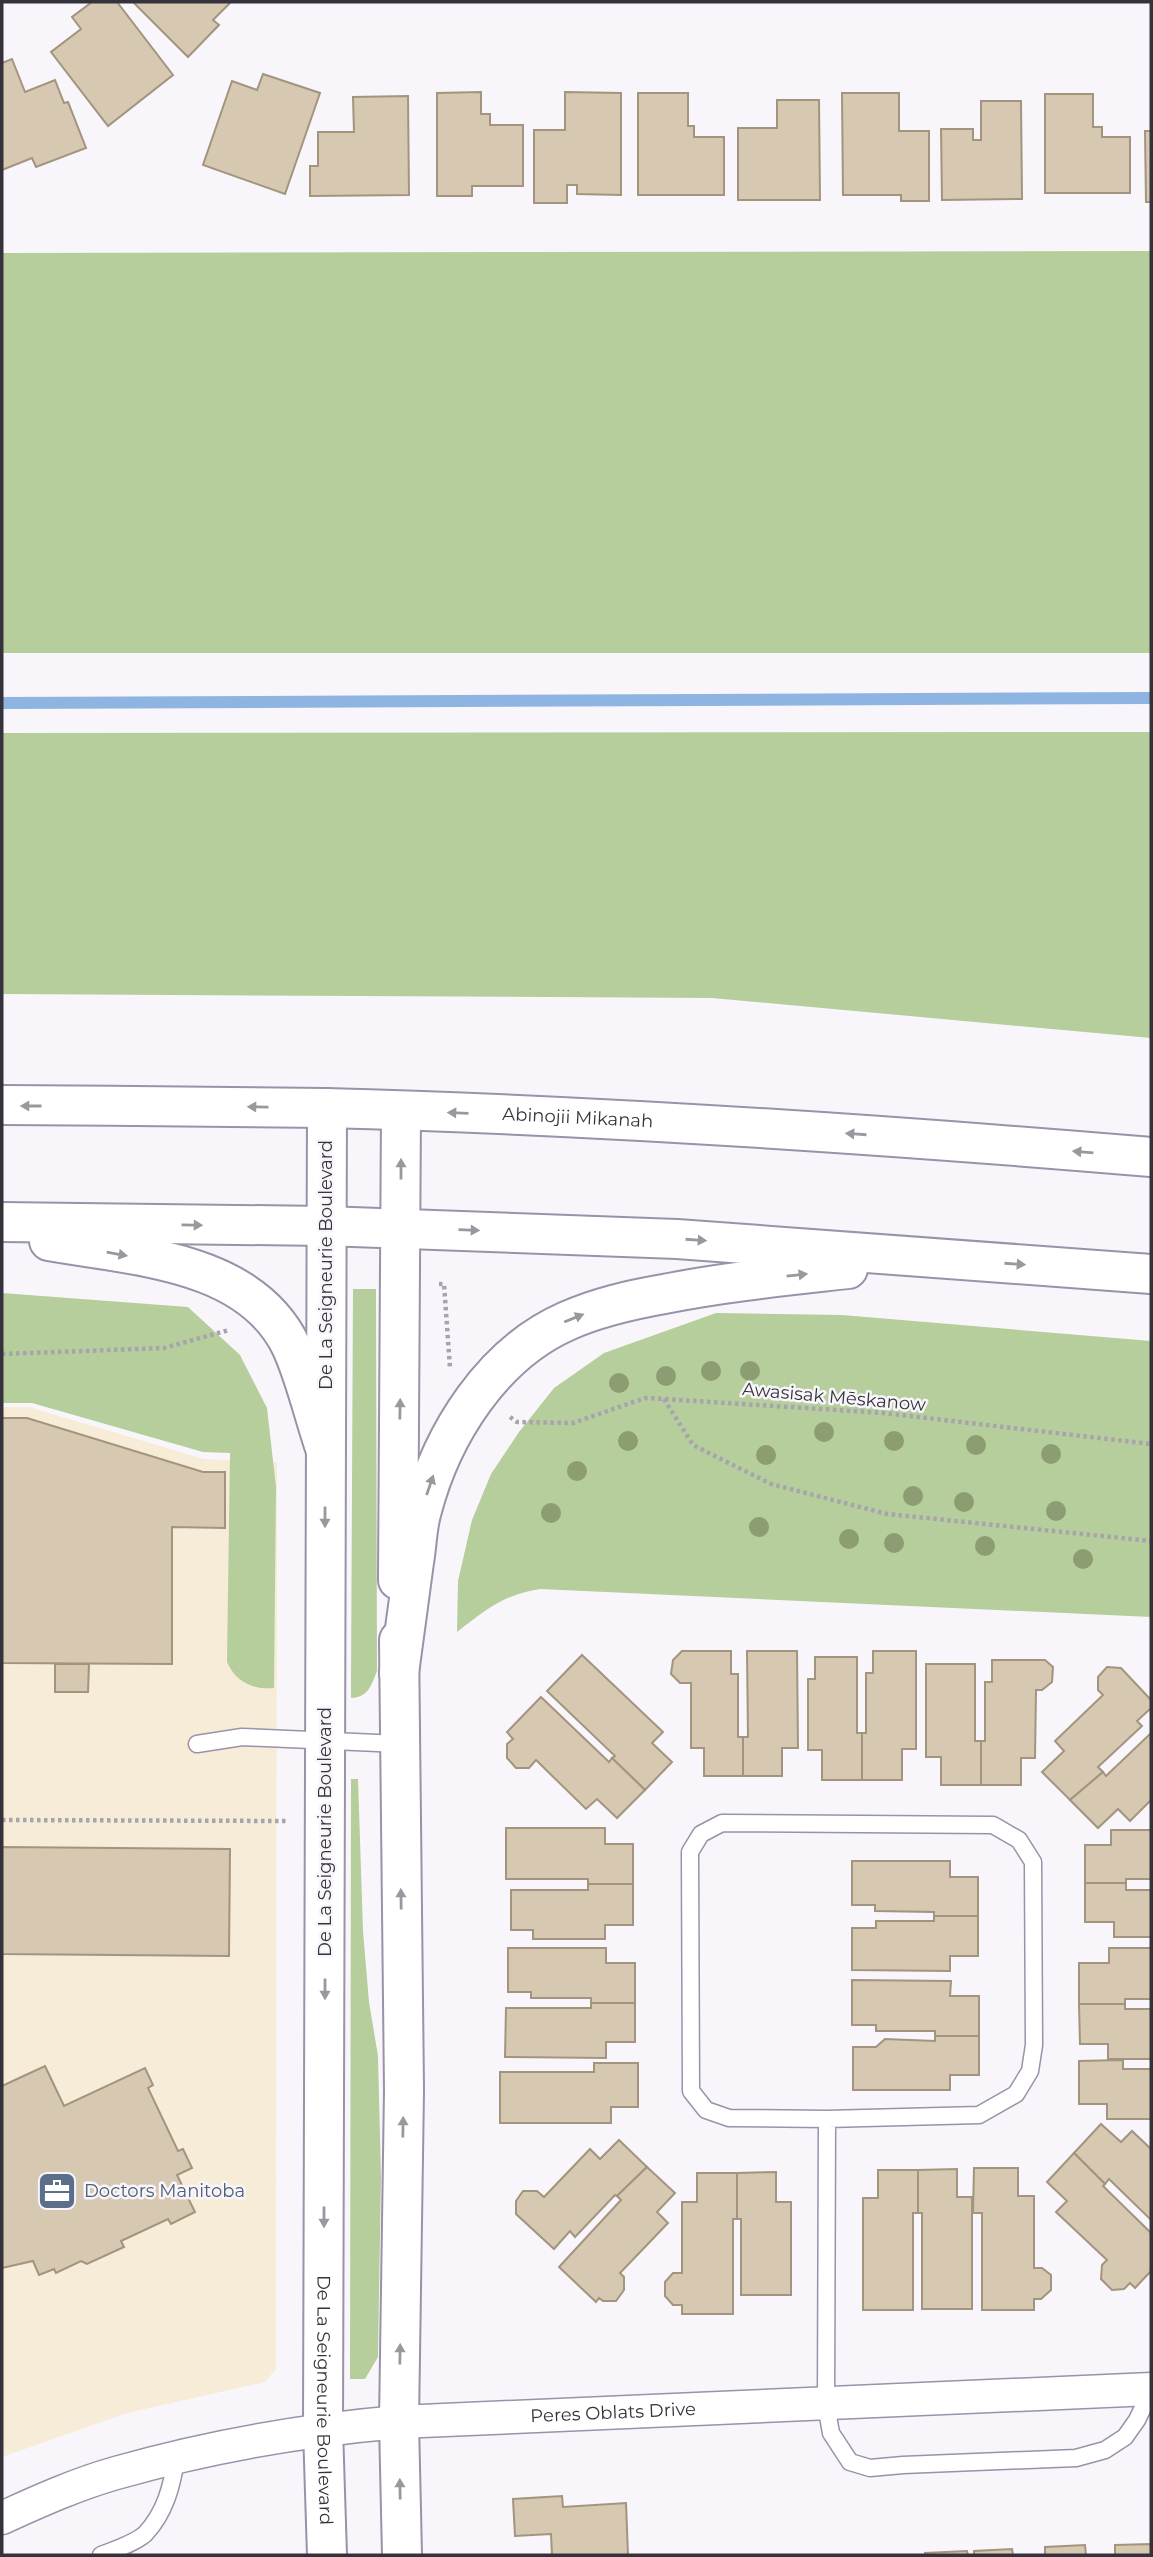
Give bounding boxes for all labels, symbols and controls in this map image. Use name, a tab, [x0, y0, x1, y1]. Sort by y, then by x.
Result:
one-way arrow	[20, 1100, 42, 1111]
one-way arrow	[247, 1101, 269, 1113]
street label: Abinojii Mikanah	[502, 1103, 654, 1132]
one-way arrow	[447, 1107, 469, 1118]
one-way arrow	[845, 1129, 867, 1140]
street label: De La Seigneurie Boulevard	[315, 1140, 337, 1390]
one-way arrow	[1072, 1146, 1094, 1157]
one-way arrow	[395, 1158, 407, 1180]
one-way arrow	[182, 1219, 204, 1230]
one-way arrow	[458, 1225, 480, 1236]
one-way arrow	[685, 1235, 707, 1246]
one-way arrow	[106, 1249, 128, 1260]
one-way arrow	[1004, 1259, 1026, 1270]
one-way arrow	[786, 1269, 808, 1280]
one-way arrow	[564, 1313, 585, 1324]
street label: Awasisak Mēskanow	[741, 1378, 927, 1416]
one-way arrow	[394, 1398, 406, 1420]
one-way arrow	[425, 1475, 436, 1496]
one-way arrow	[319, 1506, 331, 1528]
street label: De La Seigneurie Boulevard	[314, 1707, 336, 1957]
one-way arrow	[396, 1888, 407, 1910]
one-way arrow	[319, 1978, 330, 2000]
one-way arrow	[397, 2116, 409, 2138]
office icon: Doctors Manitoba	[36, 2170, 78, 2212]
place label: Doctors Manitoba	[84, 2180, 245, 2202]
one-way arrow	[318, 2206, 330, 2228]
street label: De La Seigneurie Boulevard	[312, 2275, 337, 2525]
one-way arrow	[394, 2343, 406, 2365]
street label: Peres Oblats Drive	[530, 2398, 697, 2427]
one-way arrow	[394, 2478, 406, 2500]

